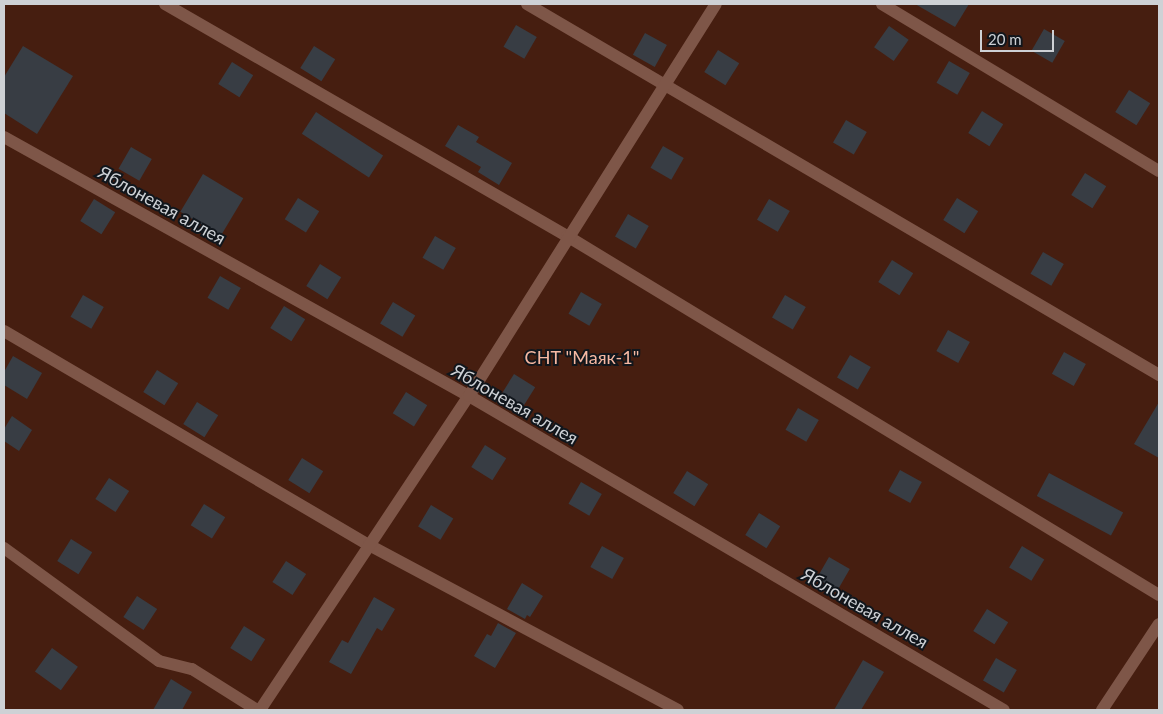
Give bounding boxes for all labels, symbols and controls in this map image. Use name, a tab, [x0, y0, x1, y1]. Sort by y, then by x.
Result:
scale bar	[983, 20, 1057, 52]
text: 20 m	[988, 30, 1022, 48]
street label: Яблоневая аллея	[95, 161, 229, 249]
park label: СНТ "Маяк-1"	[525, 346, 639, 368]
street label: Яблоневая аллея	[448, 359, 582, 449]
street label: Яблоневая аллея	[798, 563, 932, 653]

